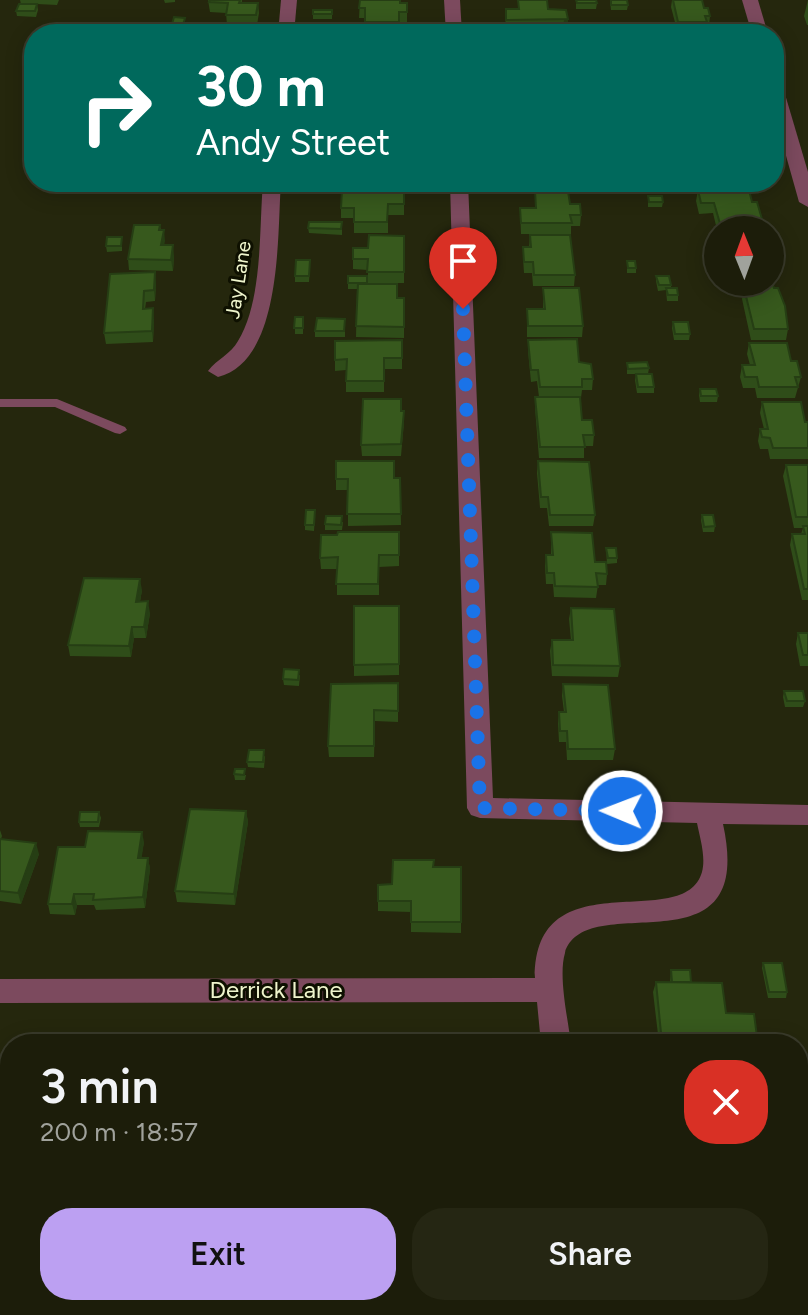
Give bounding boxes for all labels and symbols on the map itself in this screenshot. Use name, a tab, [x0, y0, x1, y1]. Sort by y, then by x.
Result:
north arrow	[704, 216, 784, 296]
pin	[429, 227, 497, 309]
street label: Jay Lane	[220, 239, 256, 321]
position arrow	[580, 769, 664, 853]
street label: Derrick Lane	[209, 975, 343, 1004]

